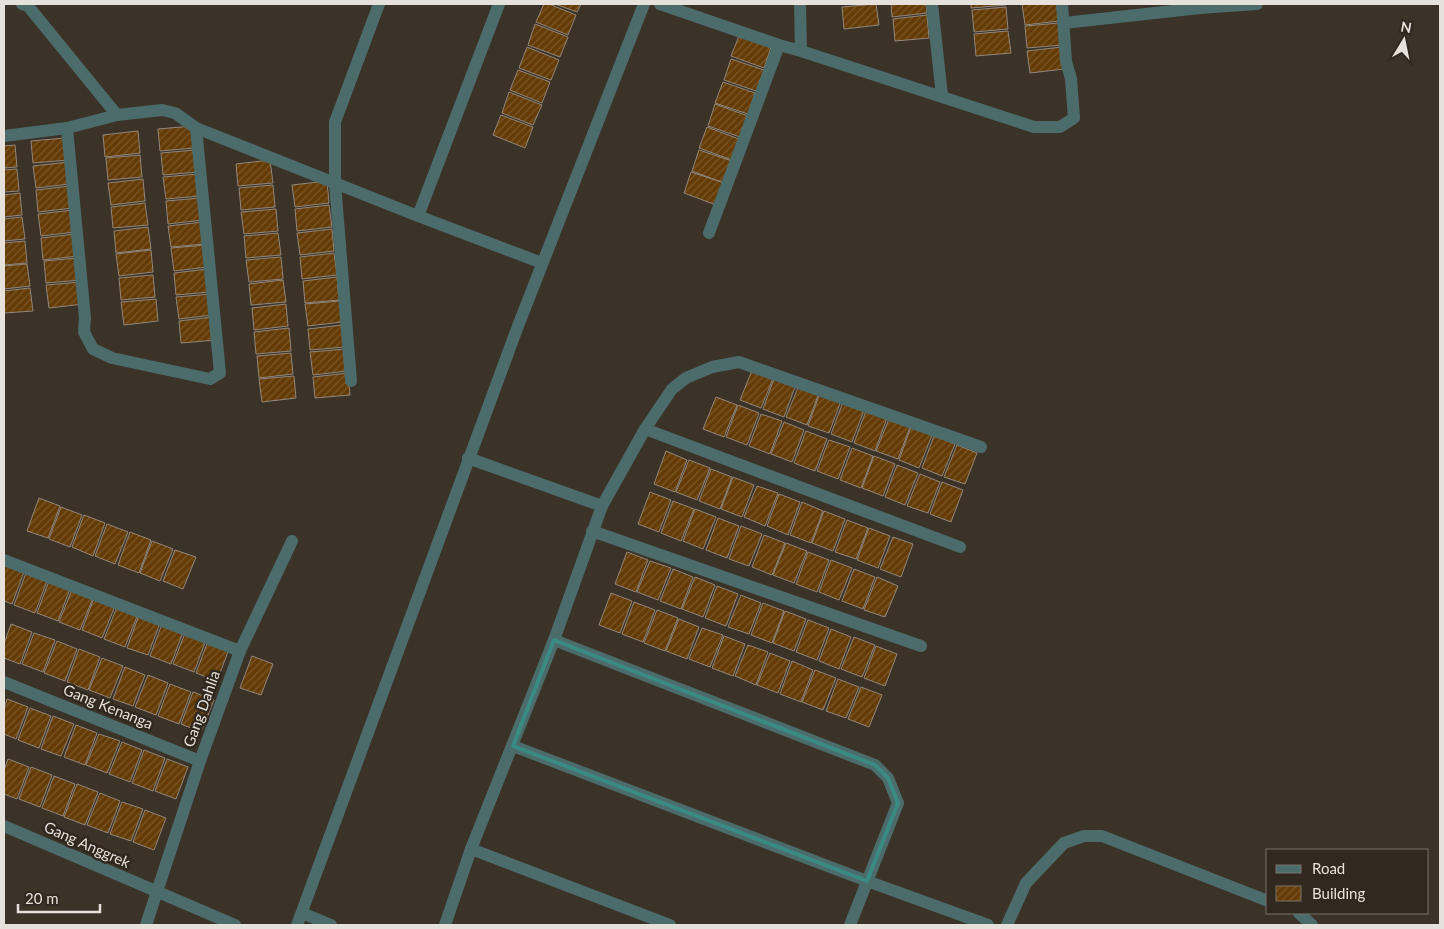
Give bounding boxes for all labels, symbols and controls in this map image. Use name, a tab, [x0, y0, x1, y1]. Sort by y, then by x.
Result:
north arrow	[1379, 15, 1429, 65]
text: N	[1400, 17, 1413, 36]
street label: Gang Dahlia	[179, 668, 223, 749]
street label: Gang Kenanga	[61, 680, 156, 732]
street label: Gang Anggrek	[41, 817, 134, 871]
legend	[1266, 849, 1429, 914]
text: Road	[1312, 859, 1345, 877]
scale bar	[18, 882, 100, 914]
text: Building	[1312, 884, 1365, 902]
text: 20 m	[25, 889, 59, 907]

